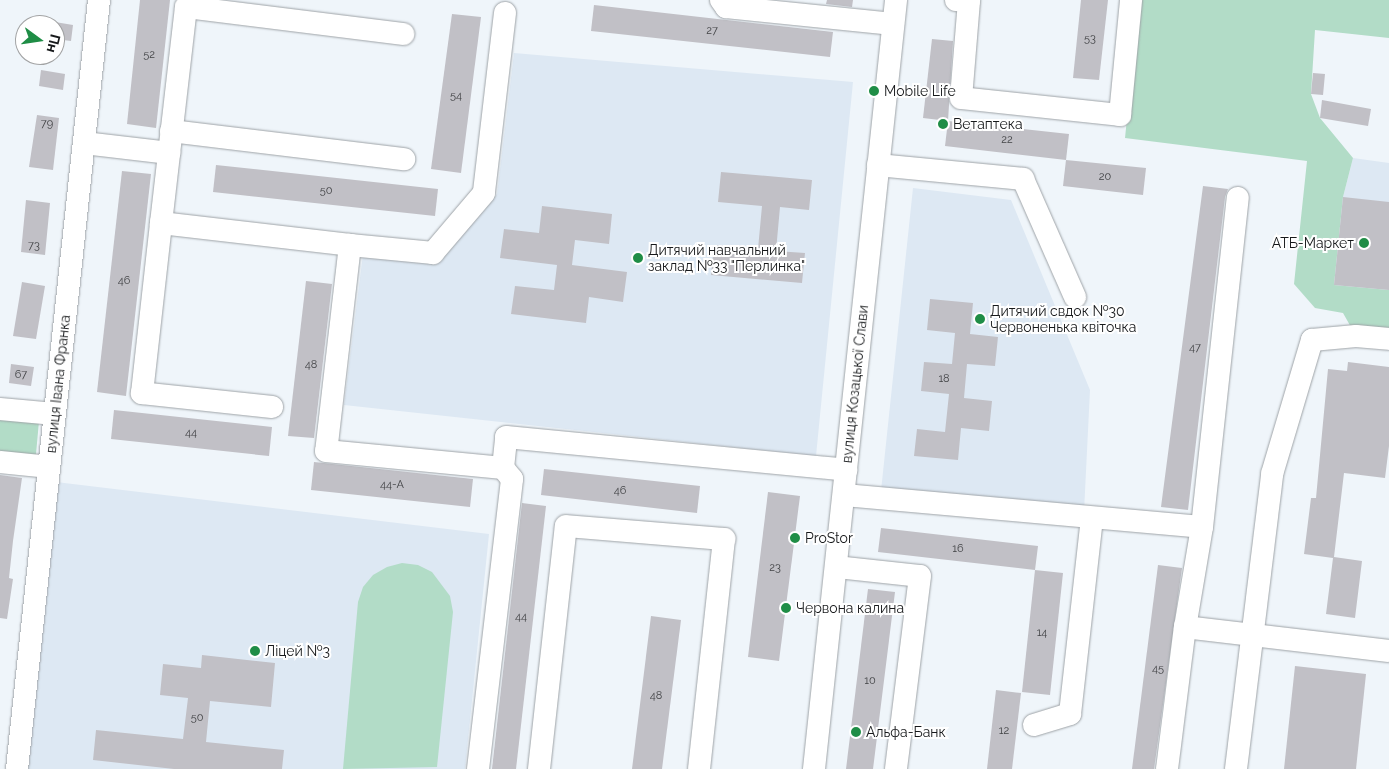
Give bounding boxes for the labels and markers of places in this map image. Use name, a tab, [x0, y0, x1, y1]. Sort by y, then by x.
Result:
place label: Mobile Life	[884, 83, 956, 99]
marker: Mobile Life	[868, 85, 880, 97]
place label: Ветаптека	[953, 116, 1023, 132]
marker: Ветаптека	[937, 118, 949, 130]
place label: АТБ-Маркет	[1272, 235, 1354, 251]
marker: АТБ-Маркет	[1358, 237, 1370, 249]
place label: Дитячий навчальний заклад №33 "Перлинка"	[648, 242, 805, 274]
marker: Дитячий навчальний заклад №33 "Перлинка"	[632, 252, 644, 264]
place label: Дитячий свдок №30 Червоненька квіточка	[990, 303, 1136, 336]
marker: Дитячий свдок №30 Червоненька квіточка	[974, 313, 986, 325]
place label: ProStor	[805, 530, 853, 546]
marker: ProStor	[789, 532, 801, 544]
place label: Червона калина	[796, 600, 904, 616]
marker: Червона калина	[780, 602, 792, 614]
place label: Ліцей №3	[265, 643, 330, 659]
marker: Ліцей №3	[249, 645, 261, 657]
place label: Альфа-Банк	[866, 724, 946, 740]
marker: Альфа-Банк	[850, 726, 862, 738]

